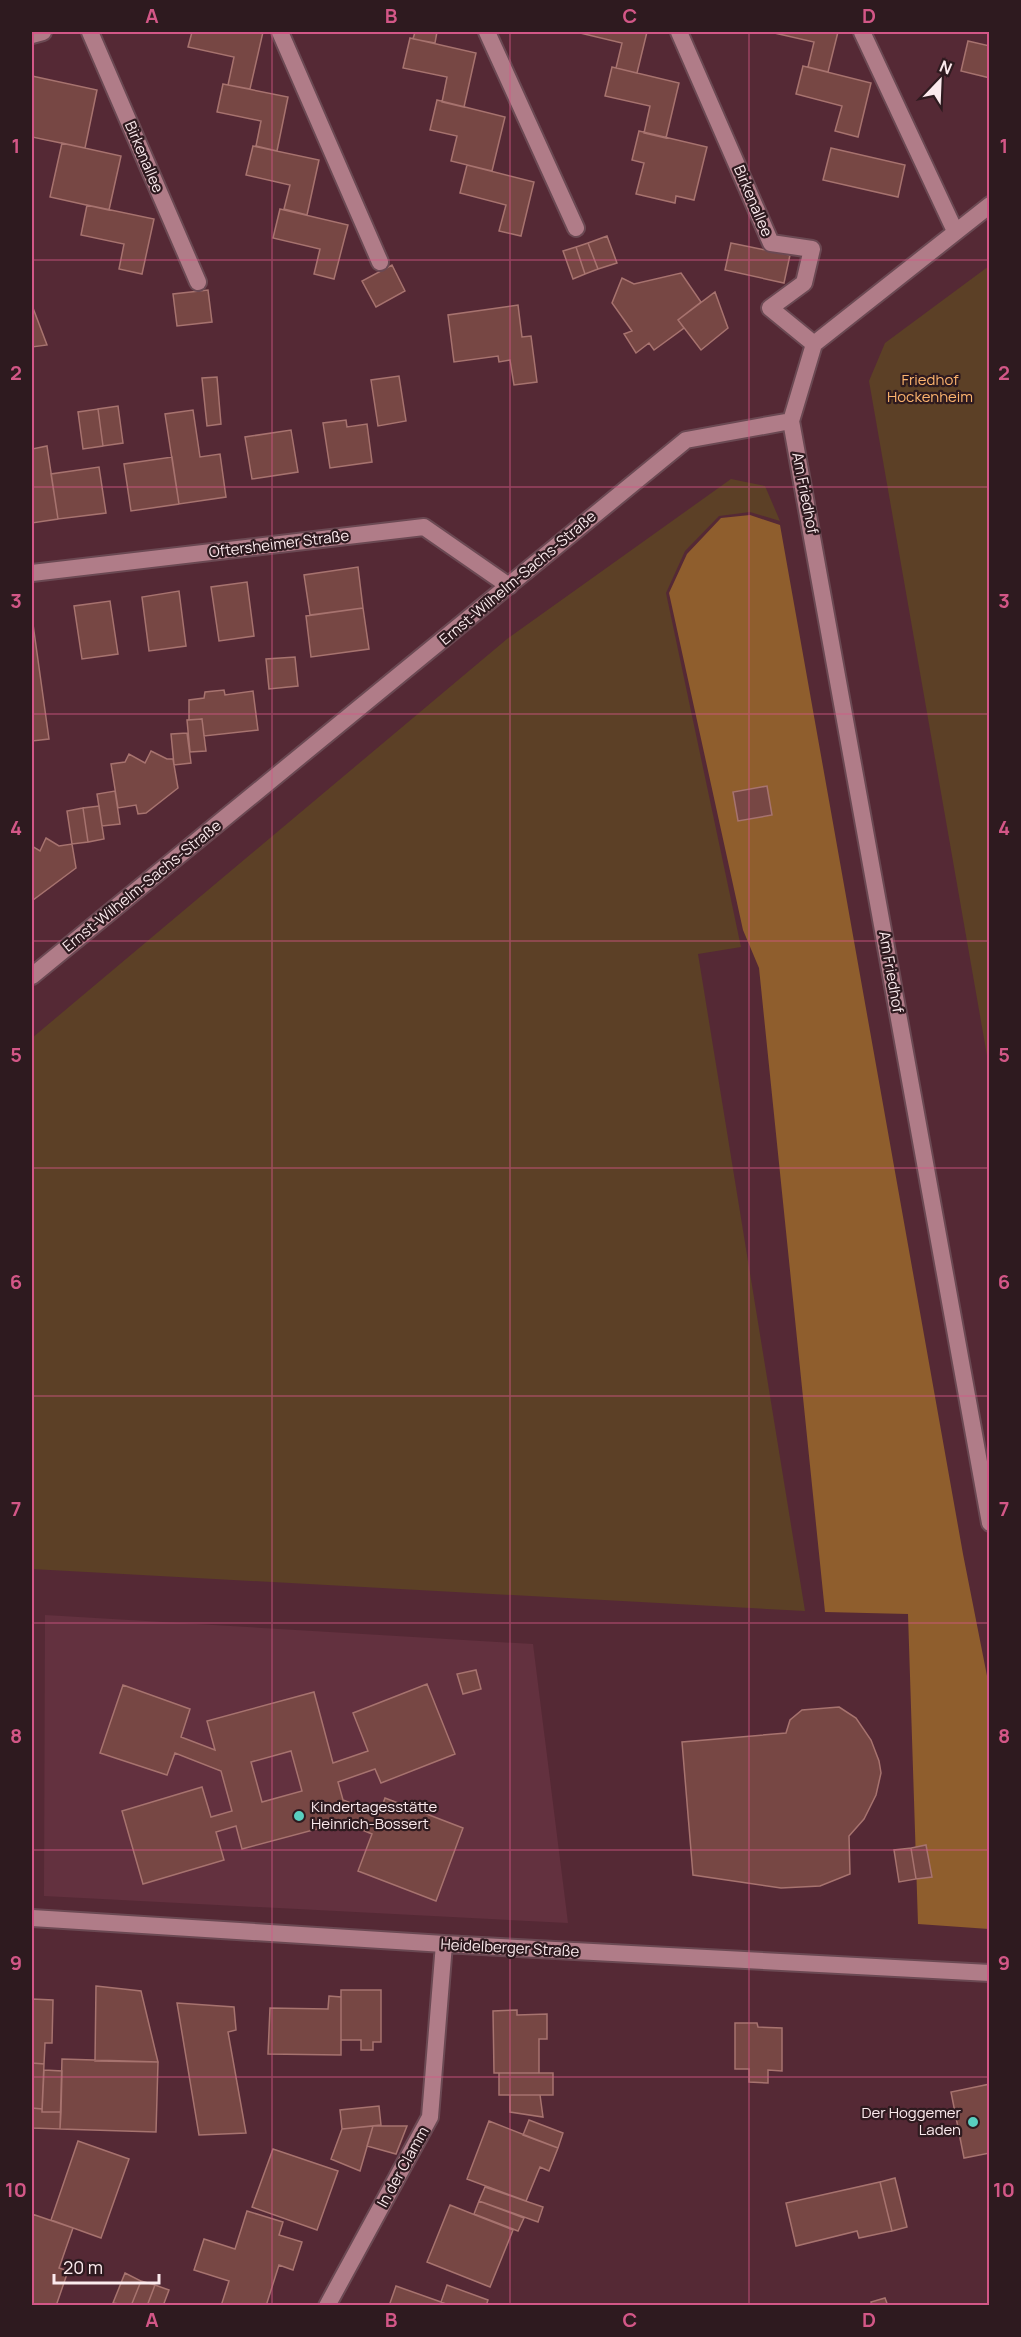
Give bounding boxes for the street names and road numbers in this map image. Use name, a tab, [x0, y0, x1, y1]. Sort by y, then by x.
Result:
street label: Birkenallee	[120, 118, 169, 196]
street label: Birkenallee	[729, 162, 778, 240]
street label: Am Friedhof	[787, 450, 824, 536]
street label: Ernst-Wilhelm-Sachs-Straße	[435, 506, 601, 650]
street label: Oftersheimer Straße	[208, 524, 350, 563]
street label: Ernst-Wilhelm-Sachs-Straße	[58, 815, 226, 956]
street label: Am Friedhof	[874, 929, 909, 1015]
street label: Heidelberger Straße	[440, 1933, 580, 1962]
street label: In der Clamm	[372, 2123, 433, 2211]

